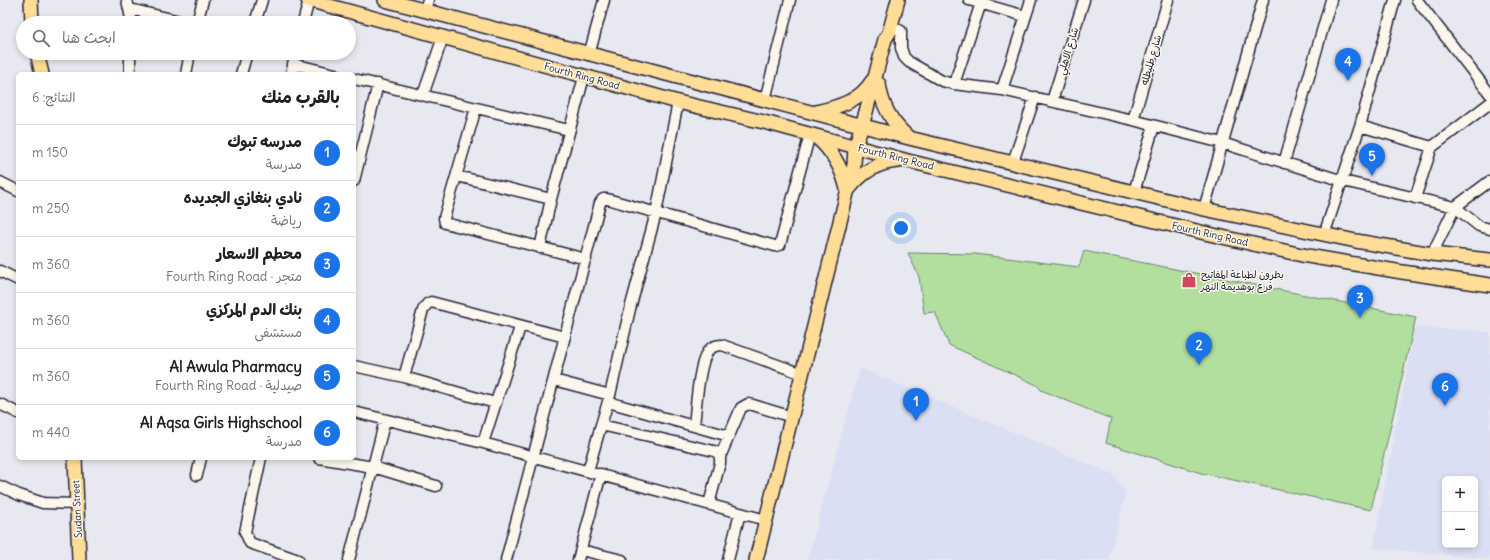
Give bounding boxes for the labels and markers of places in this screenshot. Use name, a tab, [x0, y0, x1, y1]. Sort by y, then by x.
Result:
pin: 4	[1335, 48, 1361, 81]
pin: 5	[1359, 143, 1385, 176]
place label: بطرون لطباعة المفاتيح فرع بوهديمة النهر	[1200, 268, 1284, 294]
shop icon: بطرون لطباعة المفاتيح فرع بوهديمة النهر	[1180, 271, 1198, 289]
pin: 3	[1347, 285, 1373, 318]
pin: 2	[1186, 332, 1212, 365]
pin: 6	[1432, 373, 1458, 406]
pin: 1	[903, 388, 929, 421]

